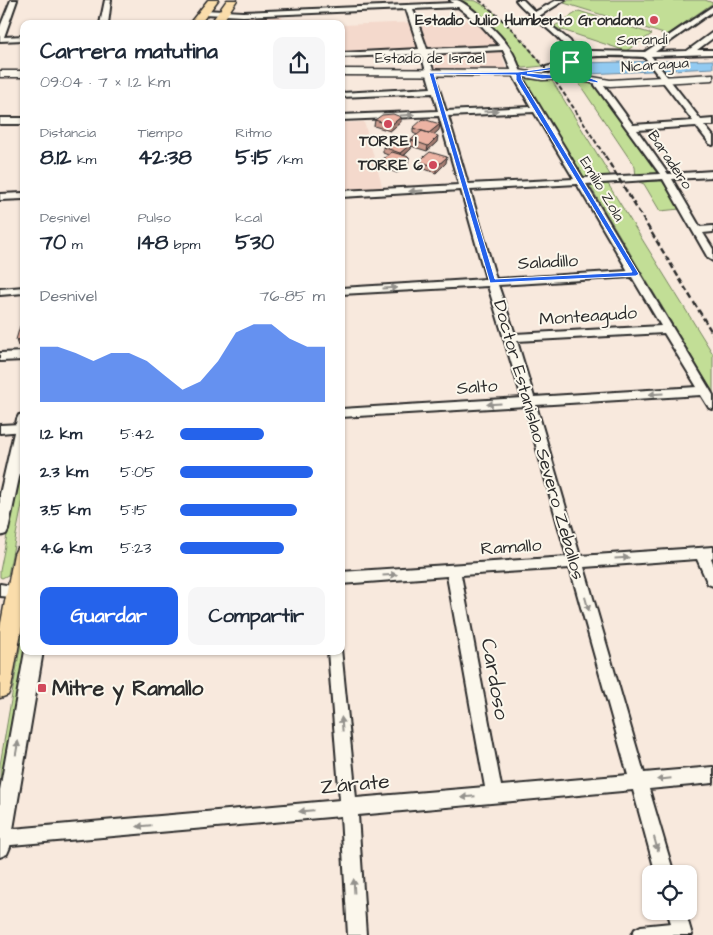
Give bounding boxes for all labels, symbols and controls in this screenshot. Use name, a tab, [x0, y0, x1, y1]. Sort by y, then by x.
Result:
place label: Estadio Julio Humberto Grondona	[415, 10, 644, 31]
marker: Estadio Julio Humberto Grondona	[648, 14, 660, 26]
street label: Sarandí	[617, 29, 668, 51]
text: Carrera matutina	[40, 36, 218, 67]
button: share	[273, 37, 325, 89]
pin	[550, 41, 592, 83]
street label: Estado de Israel	[375, 48, 485, 69]
icon: arrive	[557, 48, 585, 76]
street label: Nicaragua	[620, 52, 690, 79]
text: 09:04 · 7 × 1.2 km	[40, 71, 170, 93]
one-way arrow	[483, 107, 499, 115]
one-way arrow	[400, 111, 416, 119]
marker: TORRE 1	[382, 118, 394, 130]
text: Distancia	[40, 123, 96, 143]
text: Tiempo	[138, 123, 183, 143]
text: Ritmo	[235, 123, 272, 143]
street label: Baradero	[643, 126, 698, 194]
place label: TORRE 1	[358, 131, 417, 152]
text: 8.12	[40, 143, 71, 172]
text: 42:38	[138, 143, 192, 172]
text: 5:15	[235, 143, 271, 172]
text: km	[71, 150, 96, 170]
text: /km	[271, 150, 303, 170]
street label: Emilio Zola	[574, 153, 630, 226]
place label: TORRE 6	[357, 155, 424, 176]
marker: TORRE 6	[427, 159, 439, 171]
one-way arrow	[408, 187, 424, 195]
text: Desnivel	[40, 208, 90, 228]
text: Pulso	[138, 208, 171, 228]
text: kcal	[235, 208, 262, 228]
text: 70	[40, 228, 66, 257]
text: 148	[138, 228, 168, 257]
text: 530	[235, 228, 274, 257]
text: m	[66, 235, 83, 255]
text: bpm	[168, 235, 200, 255]
street label: Saladillo	[517, 248, 579, 276]
one-way arrow	[382, 284, 398, 292]
text: Desnivel	[40, 285, 97, 307]
text: 76–85 m	[260, 285, 325, 307]
street label: Doctor Estanislao Severo Zeballos	[487, 297, 591, 583]
street label: Monteagudo	[538, 300, 638, 333]
street label: Salto	[456, 373, 498, 401]
one-way arrow	[648, 390, 664, 398]
one-way arrow	[485, 400, 501, 408]
text: 1.2 km	[40, 423, 82, 445]
text: 5:42	[120, 423, 154, 445]
text: 2.3 km	[40, 461, 88, 483]
text: 5:05	[120, 461, 155, 483]
text: 3.5 km	[40, 499, 90, 521]
text: 5:15	[120, 499, 147, 521]
street label: Ramallo	[480, 532, 542, 562]
text: 4.6 km	[40, 537, 92, 559]
text: 5:23	[120, 537, 151, 559]
one-way arrow	[614, 554, 630, 562]
one-way arrow	[382, 570, 398, 578]
button: Guardar	[40, 587, 178, 645]
button: Compartir	[188, 587, 325, 645]
one-way arrow	[584, 597, 592, 612]
street label: Cardoso	[474, 636, 516, 722]
place label: Mitre y Ramallo	[52, 674, 204, 706]
marker: Mitre y Ramallo	[36, 682, 48, 694]
one-way arrow	[338, 716, 346, 732]
one-way arrow	[14, 739, 22, 755]
street label: Zárate	[319, 767, 391, 801]
one-way arrow	[656, 776, 672, 784]
one-way arrow	[460, 794, 476, 802]
one-way arrow	[298, 808, 314, 816]
one-way arrow	[136, 822, 152, 830]
one-way arrow	[653, 837, 661, 852]
map controls	[642, 865, 697, 920]
button: locate	[642, 865, 697, 920]
one-way arrow	[349, 878, 357, 894]

